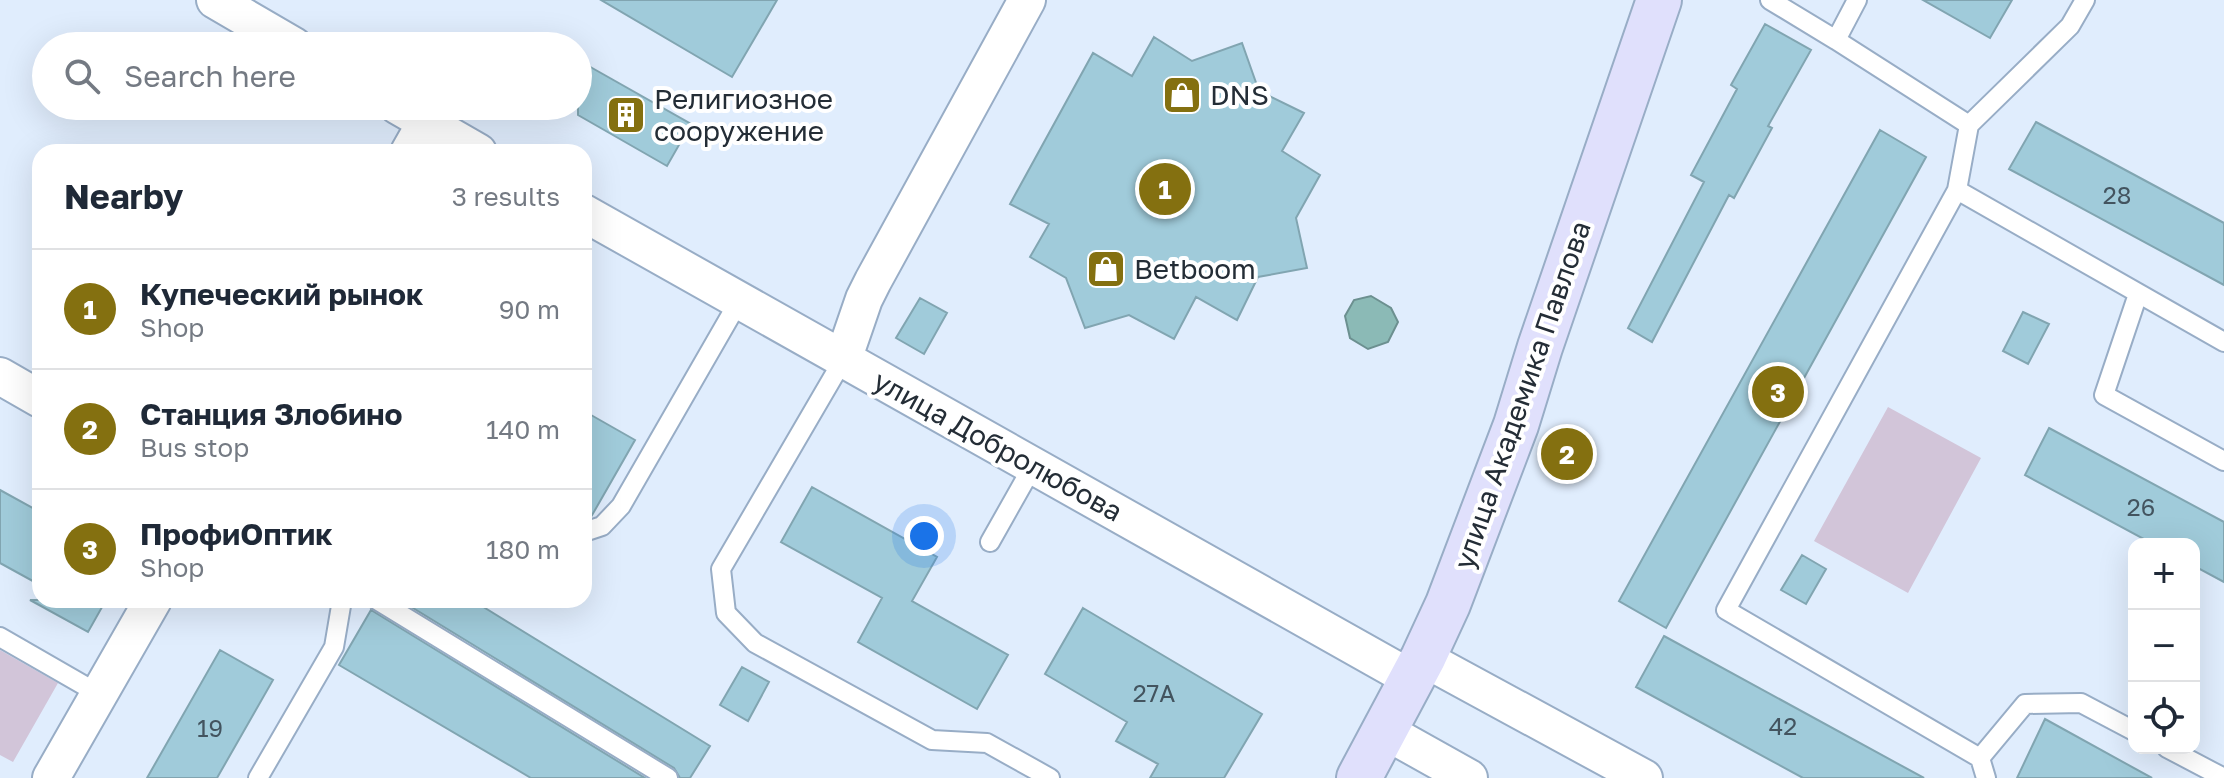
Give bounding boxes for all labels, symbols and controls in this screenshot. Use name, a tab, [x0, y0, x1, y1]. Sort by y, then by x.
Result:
search box	[32, 32, 592, 120]
icon: search	[60, 54, 104, 98]
text: Search here	[124, 58, 296, 94]
shop icon: DNS	[1161, 74, 1203, 116]
place label: DNS	[1210, 78, 1269, 111]
place label: Религиозное сооружение	[654, 82, 833, 147]
building icon: Религиозное сооружение	[605, 94, 647, 136]
pin: 1	[1139, 159, 1191, 219]
text: Nearby	[64, 176, 184, 216]
house number: 28	[2103, 180, 2131, 209]
text: 3 results	[452, 181, 560, 212]
street label: улица Академика Павлова	[1446, 216, 1597, 573]
shop icon: Betboom	[1085, 248, 1127, 290]
place label: Betboom	[1134, 252, 1256, 285]
text: Купеческий рынок	[140, 276, 423, 312]
text: 1	[83, 294, 97, 325]
text: 90 m	[499, 294, 560, 325]
text: Shop	[140, 312, 204, 343]
pin: 3	[1752, 362, 1804, 422]
street label: улица Добролюбова	[868, 363, 1129, 528]
text: Станция Злобино	[140, 396, 403, 432]
text: 2	[82, 414, 98, 445]
text: 140 m	[486, 414, 560, 445]
pin: 2	[1541, 424, 1593, 484]
text: Bus stop	[140, 432, 249, 463]
house number: 26	[2127, 492, 2155, 521]
text: ПрофиОптик	[140, 516, 333, 552]
your location	[904, 516, 944, 556]
text: 3	[82, 534, 98, 565]
text: 180 m	[486, 534, 560, 565]
map controls	[2128, 538, 2200, 754]
button: +	[2128, 538, 2200, 610]
text: Shop	[140, 552, 204, 583]
button: −	[2128, 610, 2200, 682]
house number: 27А	[1133, 678, 1175, 707]
button: locate	[2128, 682, 2200, 754]
house number: 42	[1769, 711, 1797, 740]
house number: 19	[197, 713, 223, 742]

